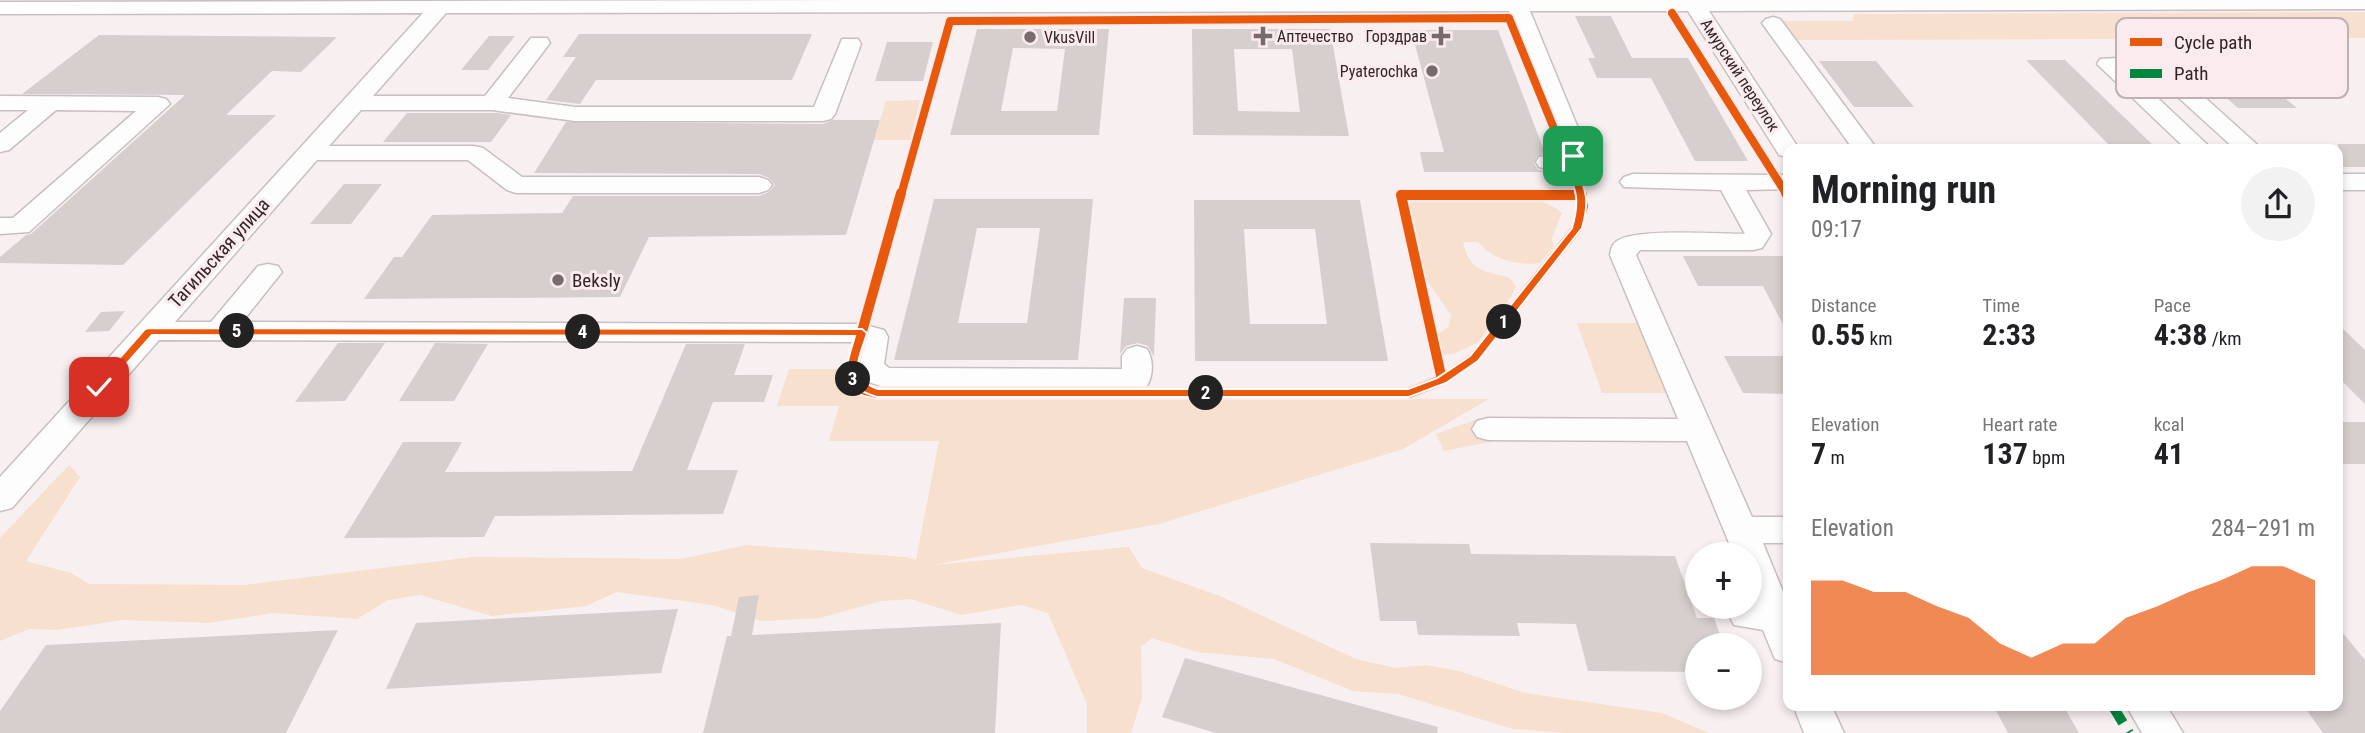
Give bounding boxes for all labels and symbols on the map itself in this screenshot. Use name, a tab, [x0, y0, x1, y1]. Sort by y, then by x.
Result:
street label: Амурский переулок	[1697, 15, 1784, 135]
legend	[2116, 18, 2348, 98]
place label: Аптечество	[1277, 27, 1354, 46]
place label: Горздрав	[1365, 27, 1427, 46]
place label: VkusVill	[1044, 28, 1095, 47]
marker: Аптечество	[1255, 28, 1271, 44]
marker: Горздрав	[1433, 28, 1449, 44]
marker: VkusVill	[1022, 29, 1038, 45]
text: Cycle path	[2174, 31, 2252, 54]
place label: Pyaterochka	[1340, 62, 1418, 81]
text: Path	[2174, 62, 2208, 85]
marker: Pyaterochka	[1424, 63, 1440, 79]
pin	[1543, 126, 1603, 186]
street label: Тагильская улица	[164, 193, 274, 313]
place label: Beksly	[572, 269, 621, 292]
marker: Beksly	[550, 272, 566, 288]
pin: 1	[1486, 304, 1522, 340]
pin: 5	[219, 314, 254, 348]
pin: 4	[566, 314, 600, 350]
pin	[69, 357, 129, 417]
pin: 3	[836, 362, 870, 396]
pin: 2	[1188, 376, 1224, 410]

